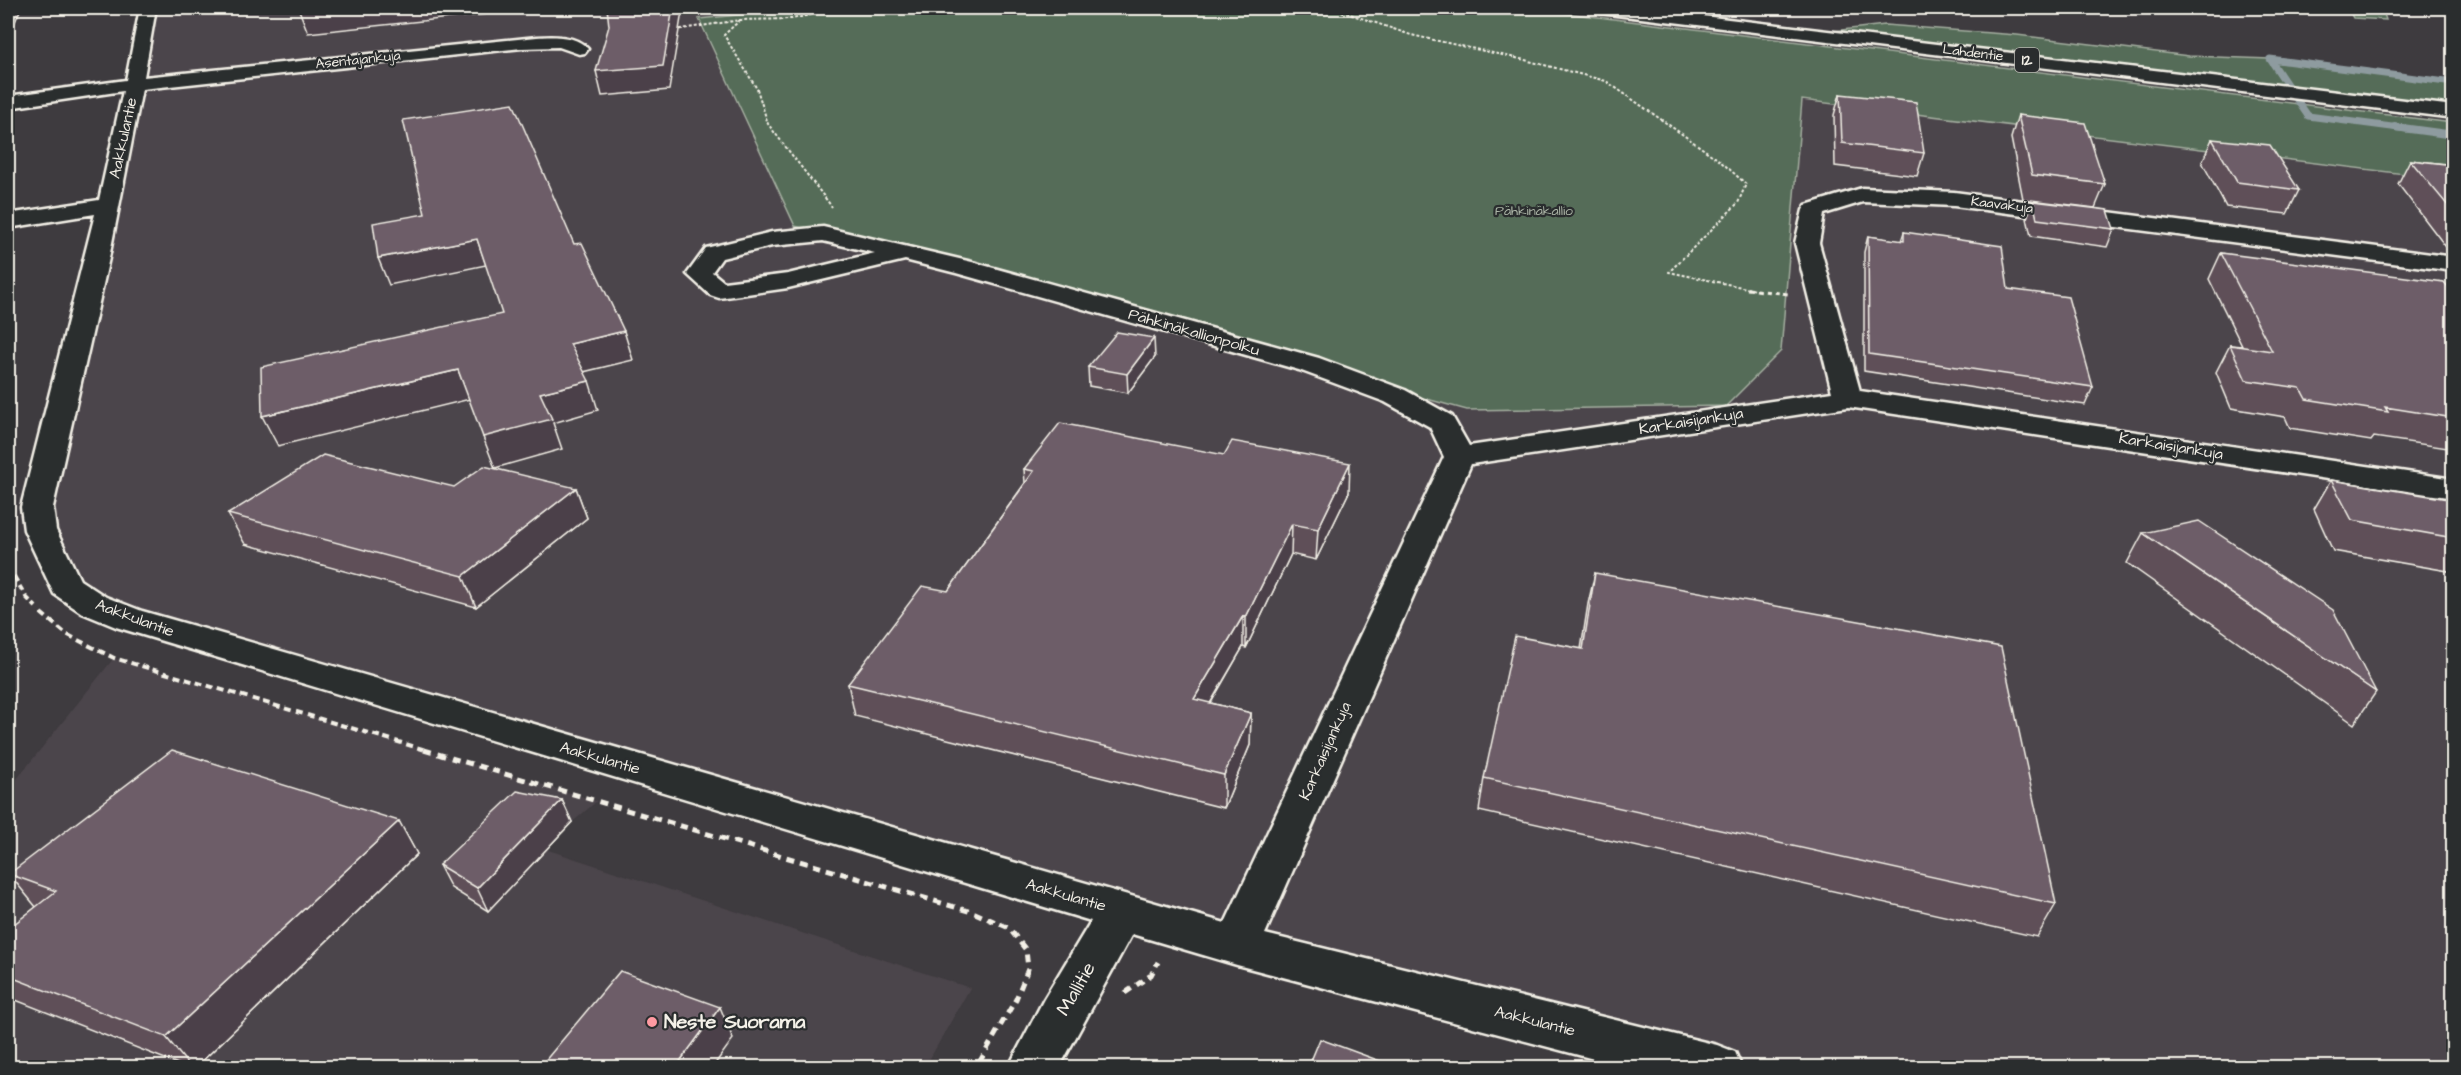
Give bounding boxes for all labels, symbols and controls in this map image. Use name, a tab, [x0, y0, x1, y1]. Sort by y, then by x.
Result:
street label: Lahdentie	[1942, 39, 2005, 67]
street label: Asentajankuja	[315, 46, 401, 74]
road number: 12	[2015, 48, 2039, 72]
street label: Aakkulantie	[104, 95, 142, 181]
street label: Kaavakuja	[1970, 191, 2034, 219]
park label: Pähkinäkallio	[1495, 201, 1573, 221]
street label: Pähkinäkallionpolku	[1126, 303, 1262, 361]
street label: Karkaisijankuja	[1637, 402, 1745, 440]
street label: Karkaisijankuja	[2117, 427, 2225, 465]
street label: Aakkulantie	[93, 594, 178, 643]
street label: Karkaisijankuja	[1294, 698, 1356, 804]
street label: Aakkulantie	[557, 736, 643, 780]
street label: Aakkulantie	[1023, 873, 1109, 917]
street label: Mallitie	[1049, 957, 1103, 1021]
street label: Aakkulantie	[1492, 1000, 1578, 1042]
place label: Neste Suorama	[664, 1008, 806, 1036]
marker: Neste Suorama	[645, 1015, 659, 1029]

